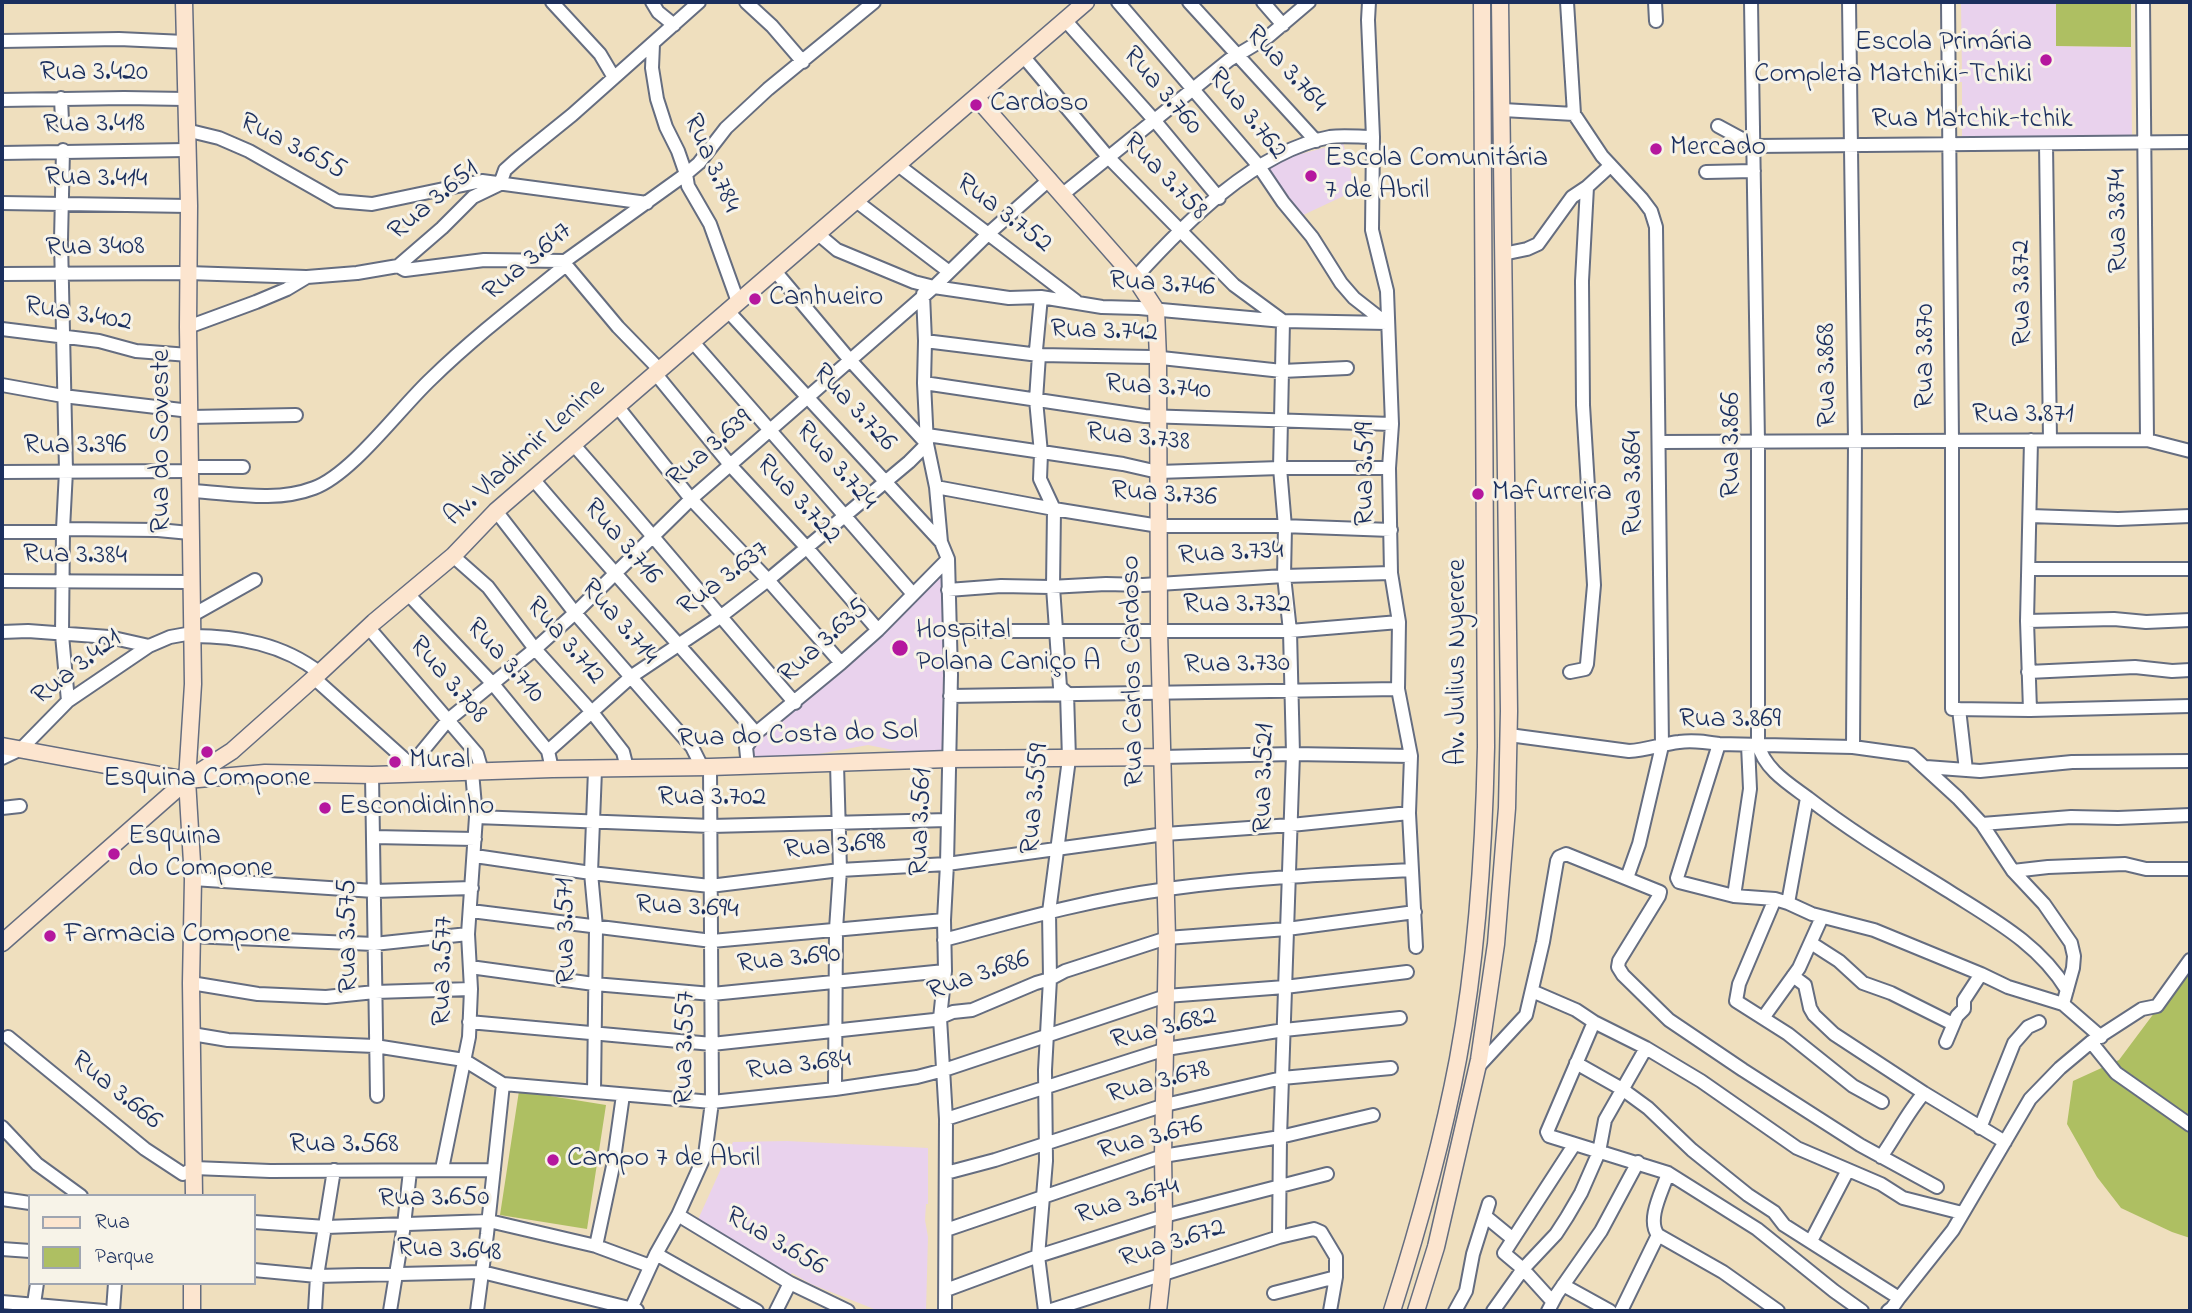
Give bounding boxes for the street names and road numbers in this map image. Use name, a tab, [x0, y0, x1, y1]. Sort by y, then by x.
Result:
street label: Rua 3.764	[1236, 20, 1334, 120]
street label: Rua 3.760	[1113, 41, 1209, 143]
street label: Rua 3.420	[40, 57, 148, 91]
street label: Rua 3.762	[1199, 62, 1293, 168]
street label: Rua Matchik-tchik	[1871, 104, 2073, 138]
street label: Rua 3.655	[233, 107, 351, 189]
street label: Rua 3.418	[43, 108, 145, 144]
street label: Rua 3.784	[673, 109, 747, 219]
street label: Rua 3.758	[1114, 127, 1214, 229]
street label: Rua 3.651	[383, 154, 487, 250]
street label: Rua 3.414	[44, 162, 148, 198]
street label: Rua 3.752	[948, 168, 1058, 262]
street label: Rua 3.874	[2102, 169, 2138, 273]
street label: Rua 3.647	[478, 216, 580, 310]
street label: Rua 3408	[45, 231, 145, 267]
street label: Rua 3.872	[2006, 239, 2042, 347]
street label: Rua 3.746	[1108, 266, 1216, 306]
street label: Rua 3.402	[22, 291, 134, 341]
street label: Rua 3.870	[1910, 304, 1944, 408]
street label: Rua 3.742	[1050, 314, 1158, 352]
street label: Rua 3.868	[1811, 323, 1847, 427]
street label: Rua do Soveste	[146, 349, 180, 533]
street label: Rua 3.726	[804, 358, 902, 460]
street label: Rua 3.740	[1104, 369, 1212, 409]
street label: Av. Vladimir Lenine	[439, 373, 613, 535]
street label: Rua 3.866	[1716, 392, 1750, 498]
street label: Rua 3.871	[1972, 399, 2074, 433]
street label: Rua 3.639	[661, 403, 761, 497]
street label: Rua 3.724	[786, 416, 884, 518]
street label: Rua 3.738	[1084, 417, 1192, 461]
street label: Rua 3.519	[1350, 422, 1384, 526]
street label: Rua 3.396	[23, 430, 127, 464]
street label: Rua 3.864	[1618, 430, 1652, 536]
street label: Rua 3.722	[747, 449, 847, 553]
street label: Rua 3.736	[1110, 476, 1218, 516]
street label: Rua 3.716	[574, 493, 668, 593]
street label: Rua 3.637	[672, 535, 778, 625]
street label: Rua 3.734	[1177, 535, 1285, 575]
street label: Rua 3.384	[23, 539, 127, 575]
street label: Rua Carlos Cardoso	[1116, 555, 1154, 787]
street label: Av. Julius Nyerere	[1442, 559, 1476, 765]
street label: Rua 3.714	[572, 573, 664, 673]
street label: Rua 3.732	[1183, 589, 1291, 623]
street label: Rua 3.712	[517, 591, 611, 693]
street label: Rua 3.635	[773, 593, 877, 693]
street label: Rua 3.710	[457, 612, 551, 712]
street label: Rua 3.421	[26, 623, 130, 715]
street label: Rua 3.708	[400, 630, 494, 732]
street label: Rua 3.730	[1184, 648, 1290, 684]
street label: Rua 3.869	[1679, 704, 1781, 738]
street label: Rua do Costa do Sol	[677, 716, 919, 758]
street label: Rua 3.521	[1248, 723, 1284, 833]
street label: Rua 3.559	[1015, 742, 1059, 856]
street label: Rua 3.561	[904, 767, 942, 877]
street label: Rua 3.702	[658, 782, 766, 816]
street label: Rua 3.698	[783, 827, 887, 869]
street label: Rua 3.571	[550, 877, 586, 985]
street label: Rua 3.575	[332, 879, 368, 993]
street label: Rua 3.694	[635, 890, 739, 928]
street label: Rua 3.577	[427, 916, 463, 1026]
street label: Rua 3.690	[736, 939, 842, 983]
street label: Rua 3.686	[923, 944, 1035, 1010]
street label: Rua 3.557	[669, 991, 705, 1105]
street label: Rua 3.682	[1108, 1001, 1220, 1059]
street label: Rua 3.684	[745, 1044, 853, 1090]
street label: Rua 3.666	[63, 1045, 167, 1139]
street label: Rua 3.678	[1104, 1054, 1214, 1114]
street label: Rua 3.676	[1095, 1110, 1207, 1170]
street label: Rua 3.568	[289, 1129, 399, 1163]
street label: Rua 3.674	[1072, 1171, 1184, 1235]
street label: Rua 3.650	[378, 1182, 490, 1218]
street label: Rua 3.656	[718, 1201, 832, 1285]
street label: Rua 3.672	[1116, 1212, 1230, 1278]
street label: Rua 3.648	[396, 1232, 502, 1272]

